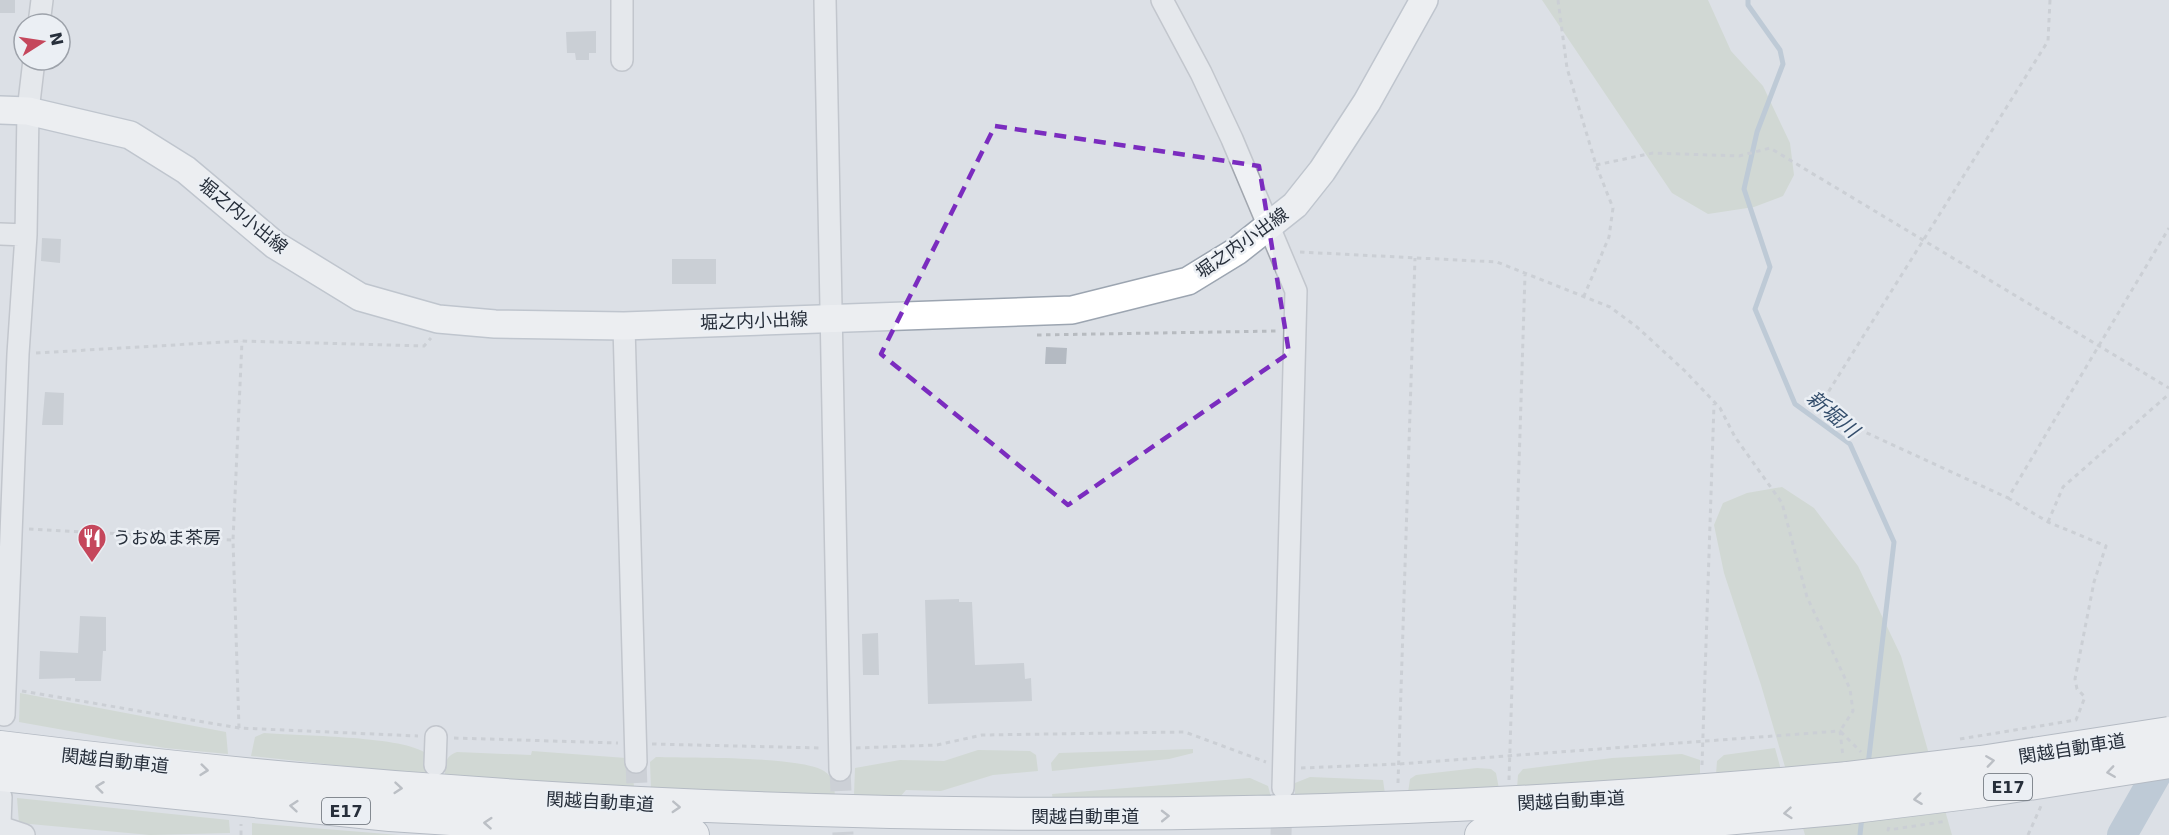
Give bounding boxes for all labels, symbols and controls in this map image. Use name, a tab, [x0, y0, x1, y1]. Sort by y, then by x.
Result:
north arrow	[12, 12, 72, 72]
text: N	[45, 30, 67, 48]
street label: 堀之内小出線	[195, 173, 292, 258]
street label: 堀之内小出線	[1191, 203, 1292, 282]
street label: 堀之内小出線	[700, 308, 808, 333]
water label: 新堀川	[1802, 386, 1865, 444]
restaurant icon: うおぬま茶房	[76, 522, 108, 564]
place label: うおぬま茶房	[113, 527, 221, 548]
street label: 関越自動車道	[2017, 730, 2127, 767]
street label: 関越自動車道	[60, 744, 170, 777]
one-way arrow	[1985, 756, 1994, 768]
one-way arrow	[199, 763, 208, 776]
one-way arrow	[2107, 766, 2116, 778]
road number: E17	[1984, 774, 2032, 800]
one-way arrow	[95, 781, 105, 793]
one-way arrow	[393, 781, 402, 794]
street label: 関越自動車道	[1516, 787, 1625, 814]
street label: 関越自動車道	[546, 788, 655, 815]
one-way arrow	[1914, 792, 1923, 805]
road number: E17	[322, 798, 370, 824]
one-way arrow	[289, 800, 299, 813]
one-way arrow	[672, 800, 681, 813]
street label: 関越自動車道	[1031, 806, 1139, 827]
one-way arrow	[1783, 806, 1792, 819]
one-way arrow	[1161, 810, 1170, 822]
one-way arrow	[484, 816, 493, 829]

